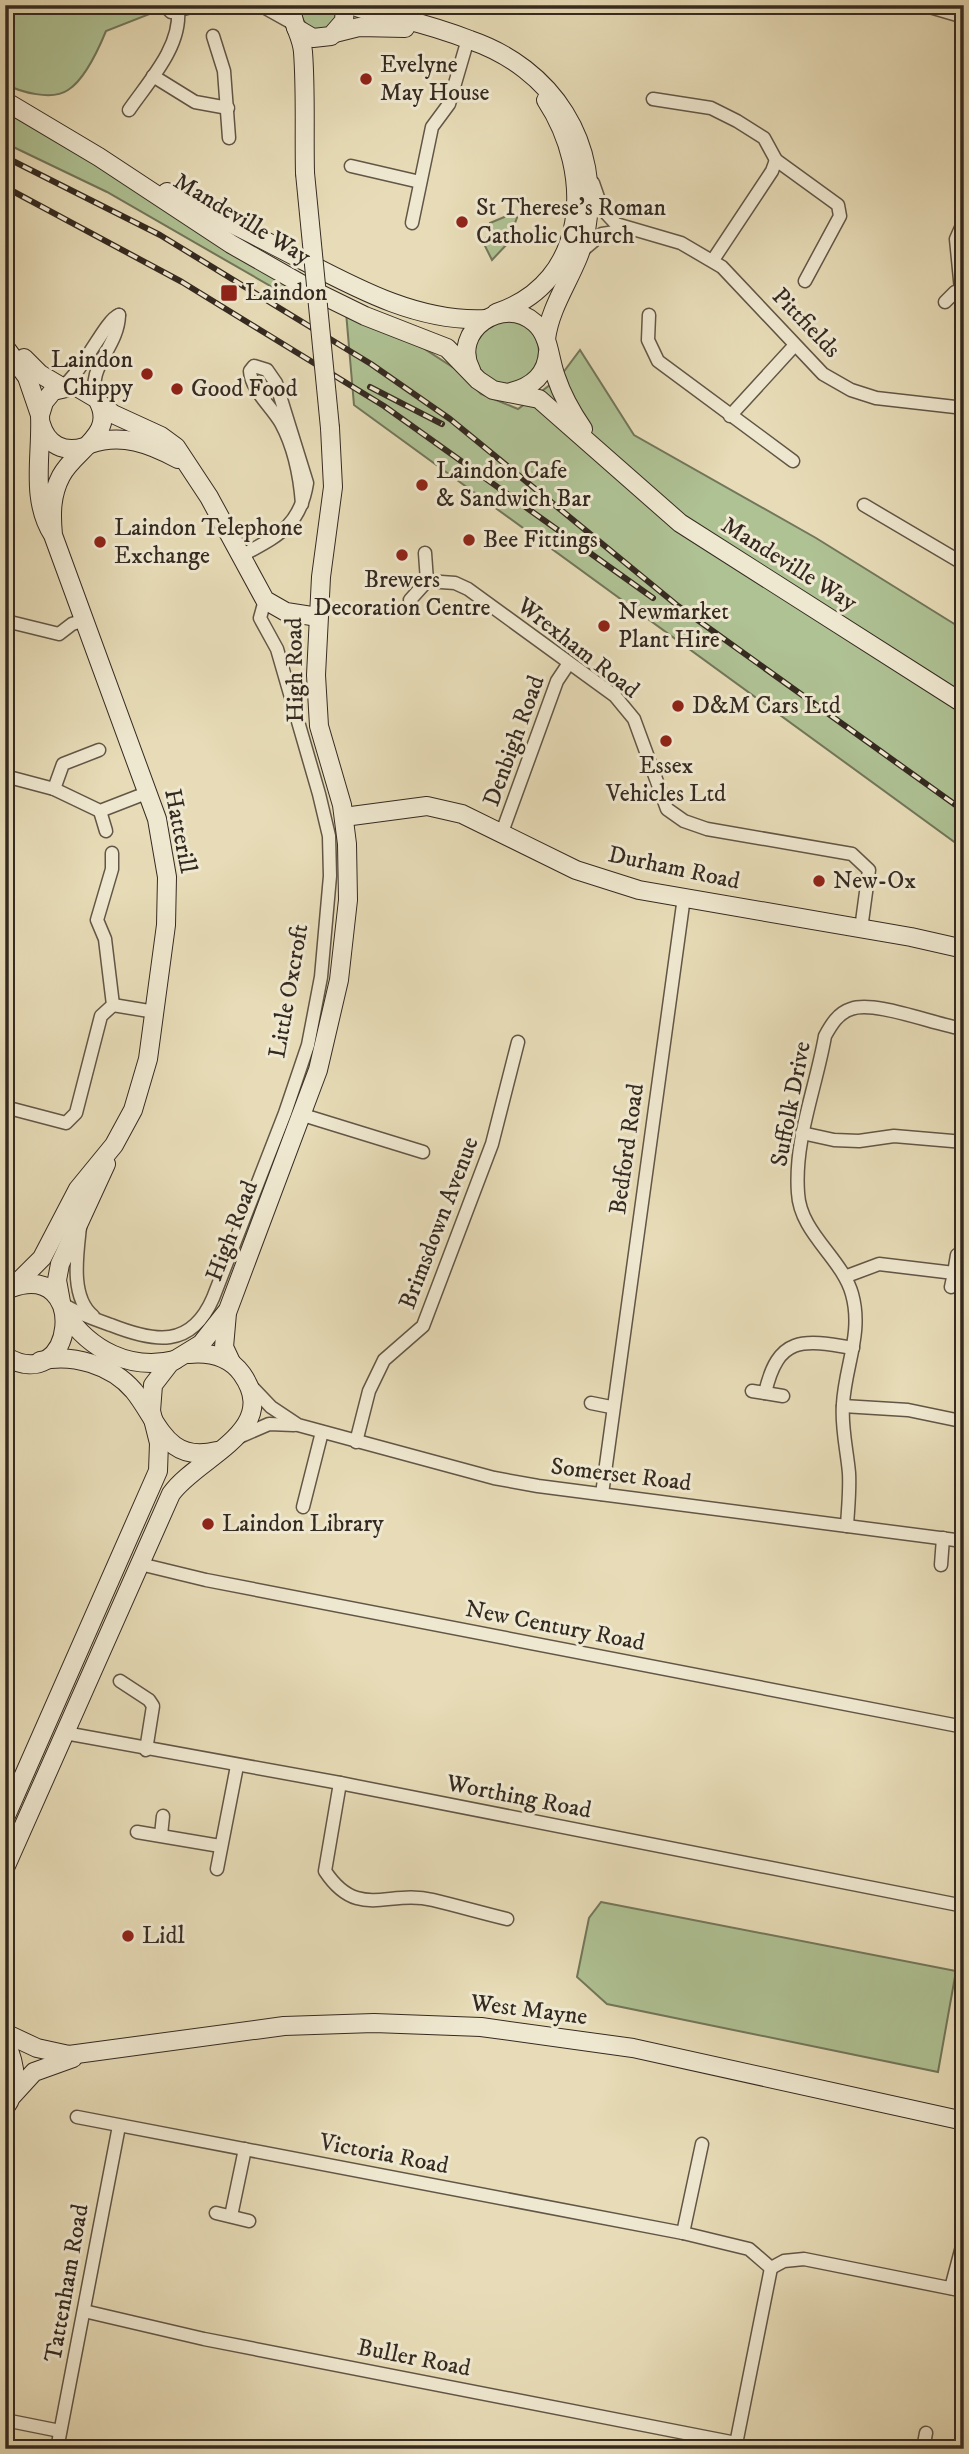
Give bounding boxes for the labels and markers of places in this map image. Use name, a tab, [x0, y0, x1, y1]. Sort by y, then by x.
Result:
place label: Evelyne May House	[380, 50, 490, 108]
marker: Evelyne May House	[358, 71, 374, 87]
place label: St Therese's Roman Catholic Church	[476, 193, 667, 251]
marker: St Therese's Roman Catholic Church	[454, 214, 470, 230]
place label: Laindon	[245, 278, 328, 308]
marker: Laindon	[219, 283, 239, 303]
place label: Laindon Chippy	[51, 345, 134, 403]
marker: Laindon Chippy	[139, 366, 155, 382]
place label: Good Food	[191, 374, 298, 404]
marker: Good Food	[169, 381, 185, 397]
place label: Laindon Cafe & Sandwich Bar	[436, 456, 591, 514]
marker: Laindon Cafe & Sandwich Bar	[414, 477, 430, 493]
place label: Laindon Telephone Exchange	[114, 513, 303, 571]
place label: Bee Fittings	[483, 525, 598, 555]
marker: Bee Fittings	[461, 532, 477, 548]
marker: Laindon Telephone Exchange	[92, 534, 108, 550]
marker: Brewers Decoration Centre	[394, 547, 410, 563]
place label: Brewers Decoration Centre	[314, 565, 491, 623]
place label: Newmarket Plant Hire	[618, 597, 729, 655]
marker: Newmarket Plant Hire	[596, 618, 612, 634]
place label: D&M Cars Ltd	[692, 691, 841, 721]
marker: D&M Cars Ltd	[670, 698, 686, 714]
marker: Essex Vehicles Ltd	[658, 733, 674, 749]
place label: Essex Vehicles Ltd	[605, 751, 726, 809]
place label: New-Ox	[833, 866, 916, 896]
marker: New-Ox	[811, 873, 827, 889]
place label: Laindon Library	[222, 1509, 384, 1539]
marker: Laindon Library	[200, 1516, 216, 1532]
place label: Lidl	[142, 1921, 185, 1951]
marker: Lidl	[120, 1928, 136, 1944]

